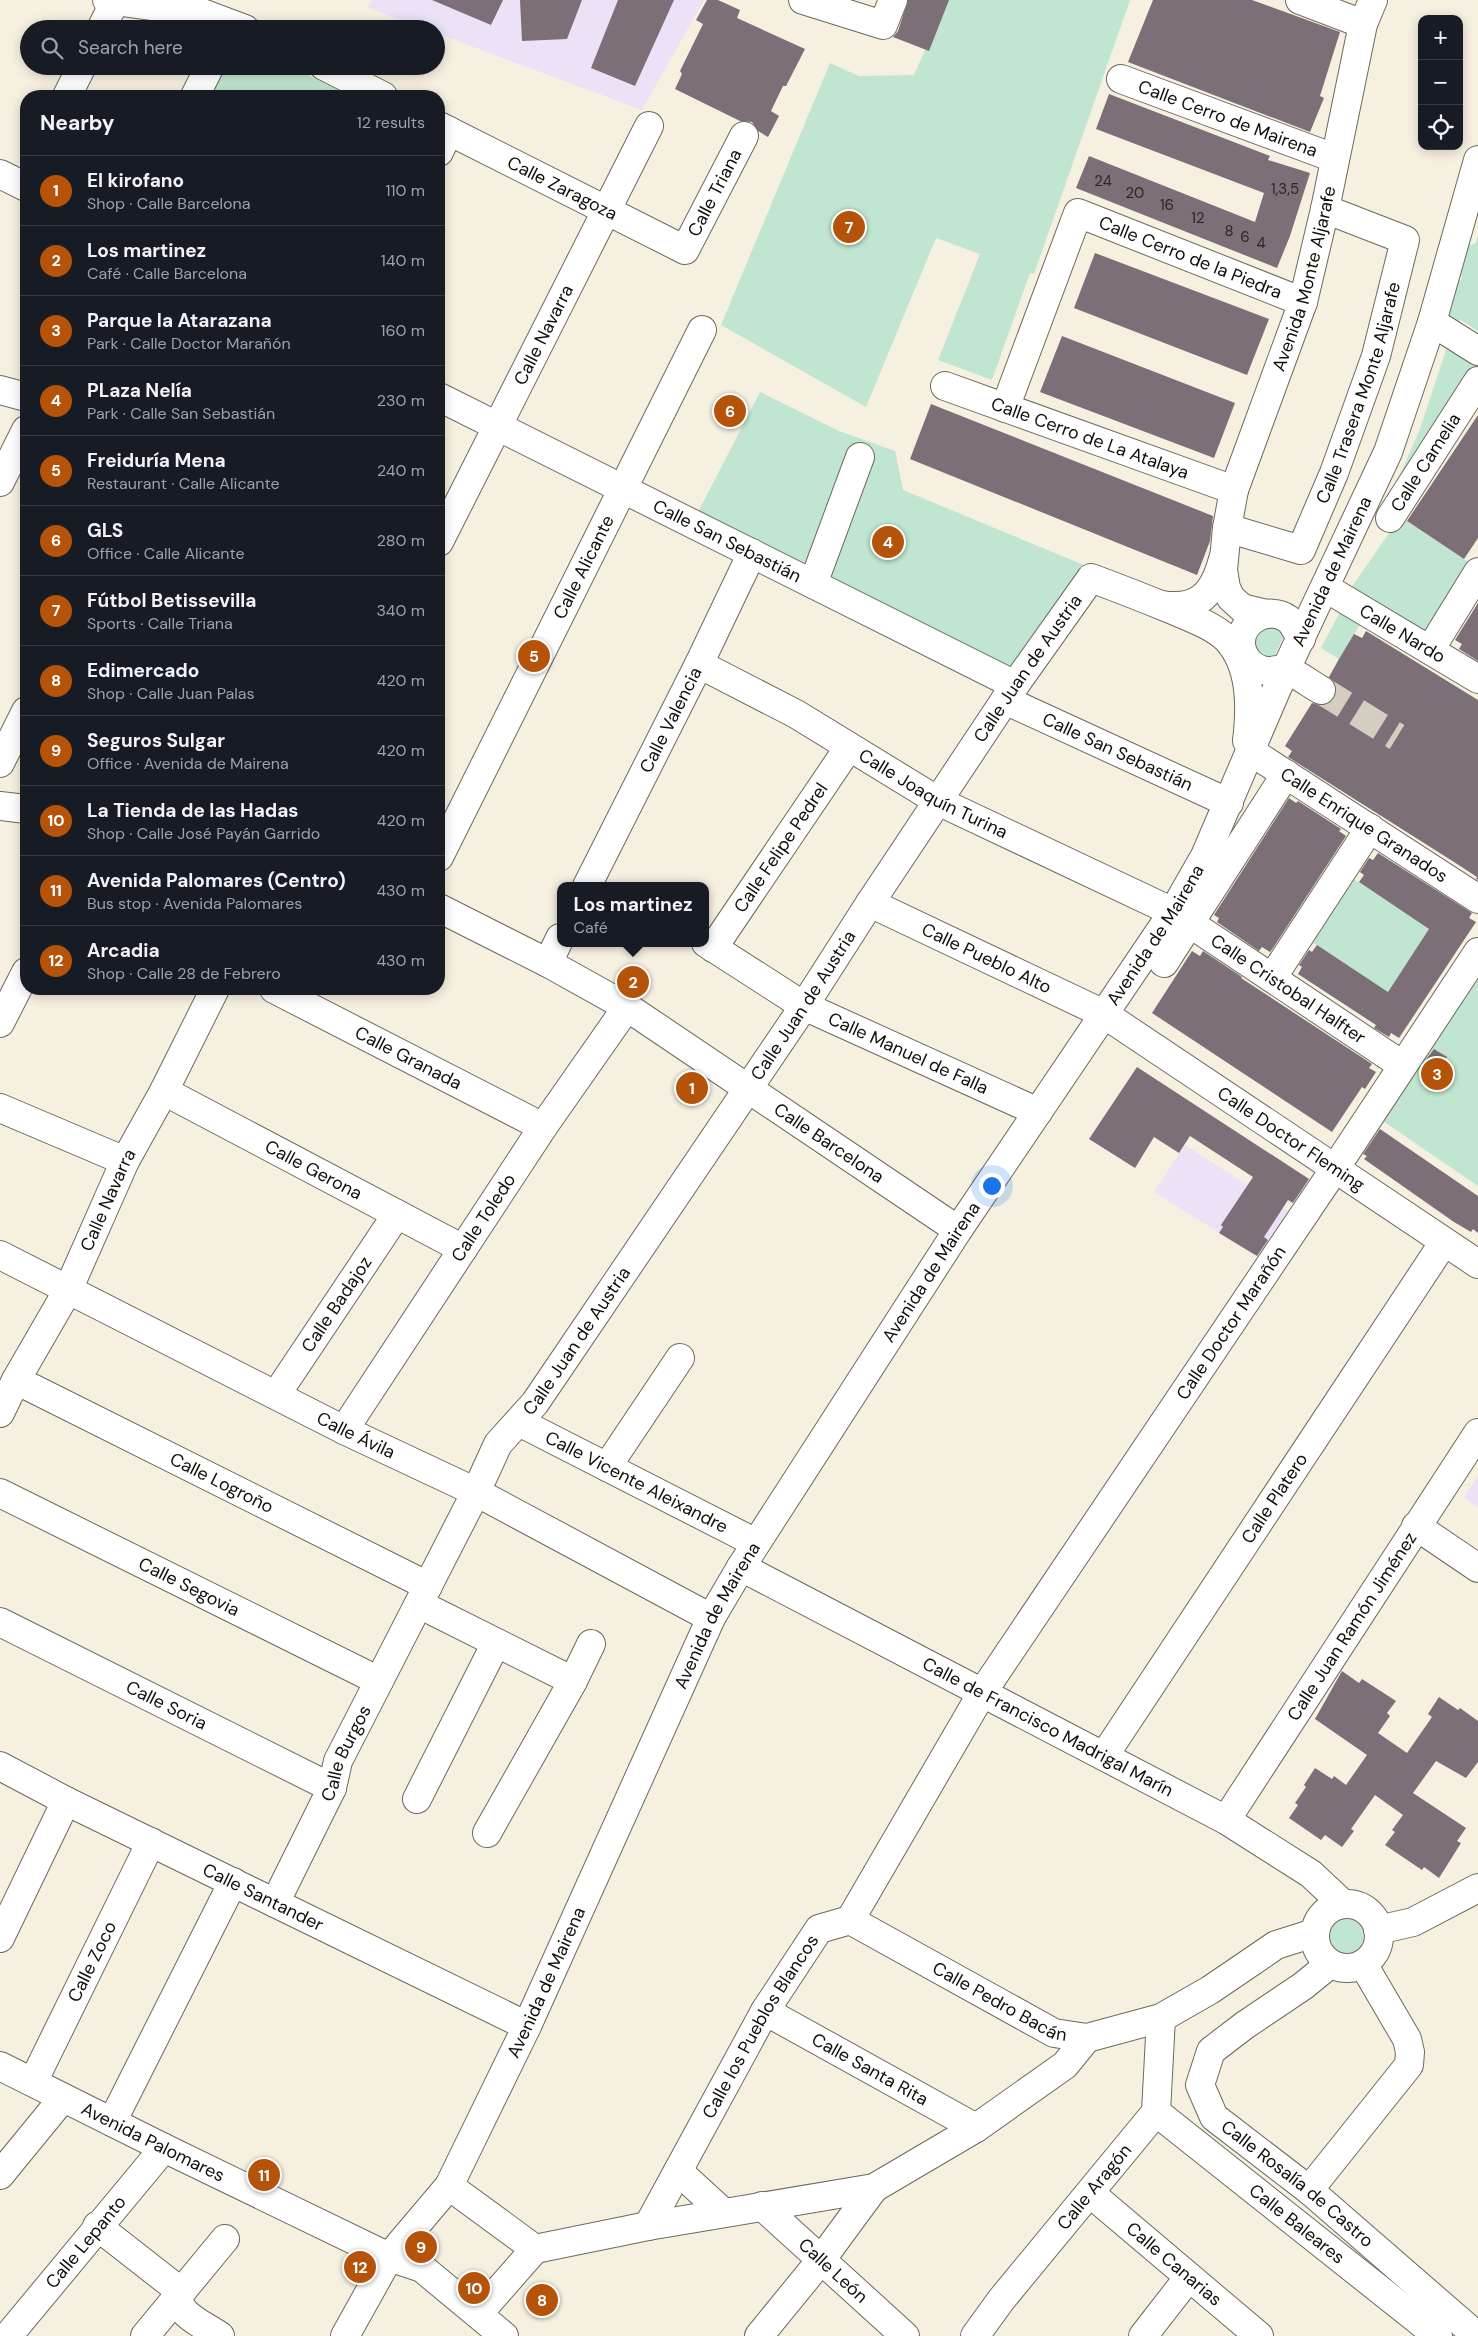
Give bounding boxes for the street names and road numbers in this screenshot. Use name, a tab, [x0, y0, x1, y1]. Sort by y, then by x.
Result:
street label: Calle Cerro de Mairena	[1135, 74, 1321, 163]
street label: Calle Triana	[682, 145, 747, 241]
street label: Calle Zaragoza	[503, 150, 621, 226]
street label: Avenida Monte Aljarafe	[1267, 184, 1341, 375]
street label: Calle Cerro de la Piedra	[1095, 210, 1285, 304]
street label: Calle Trasera Monte Aljarafe	[1310, 279, 1406, 507]
street label: Calle Navarra	[508, 281, 579, 389]
street label: Calle Cerro de La Atalaya	[988, 392, 1192, 485]
street label: Calle Camelia	[1385, 408, 1466, 516]
street label: Avenida de Mairena	[1286, 492, 1377, 650]
street label: Calle San Sebastián	[649, 494, 805, 588]
street label: Calle Alicante	[548, 511, 620, 623]
street label: Calle Juan de Austria	[968, 590, 1088, 747]
street label: Calle Nardo	[1355, 599, 1450, 669]
street label: Calle Valencia	[634, 663, 708, 777]
street label: Calle San Sebastián	[1039, 707, 1197, 797]
street label: Calle Joaquín Turina	[854, 743, 1012, 844]
street label: Calle Enrique Granados	[1276, 762, 1452, 888]
street label: Calle Felipe Pedrel	[728, 778, 833, 917]
street label: Avenida de Mairena	[1101, 860, 1210, 1010]
street label: Calle Pueblo Alto	[918, 917, 1055, 999]
street label: Calle Juan de Austria	[745, 926, 861, 1085]
street label: Calle Cristobal Halfter	[1206, 928, 1371, 1050]
street label: Calle Manuel de Falla	[824, 1007, 992, 1100]
street label: Calle Granada	[351, 1021, 466, 1095]
street label: Calle Doctor Fleming	[1213, 1081, 1369, 1197]
street label: Calle Barcelona	[769, 1097, 889, 1189]
street label: Calle Gerona	[261, 1134, 366, 1206]
street label: Calle Navarra	[75, 1145, 141, 1255]
street label: Calle Toledo	[446, 1169, 521, 1267]
street label: Avenida de Mairena	[877, 1197, 986, 1347]
street label: Calle Doctor Marañón	[1171, 1241, 1291, 1404]
street label: Calle Badajoz	[296, 1252, 377, 1357]
street label: Calle Juan de Austria	[517, 1262, 636, 1421]
street label: Calle Ávila	[313, 1406, 399, 1464]
street label: Calle Vicente Aleixandre	[541, 1425, 732, 1539]
street label: Calle Logroño	[166, 1447, 278, 1519]
street label: Calle Platero	[1236, 1448, 1313, 1548]
street label: Calle Juan Ramón Jiménez	[1282, 1527, 1422, 1725]
street label: Avenida de Mairena	[669, 1537, 766, 1693]
street label: Calle Segovia	[134, 1552, 244, 1622]
street label: Calle de Francisco Madrigal Marín	[918, 1652, 1177, 1802]
street label: Calle Soria	[122, 1675, 211, 1736]
street label: Calle Burgos	[315, 1701, 377, 1806]
street label: Calle Santander	[199, 1858, 328, 1937]
street label: Avenida de Mairena	[501, 1903, 591, 2062]
street label: Calle Zoco	[62, 1917, 122, 2006]
street label: Calle los Pueblos Blancos	[697, 1930, 824, 2123]
street label: Calle Pedro Bacán	[928, 1956, 1069, 2047]
street label: Calle Santa Rita	[807, 2027, 933, 2111]
street label: Avenida Palomares	[77, 2097, 229, 2188]
street label: Calle Rosalía de Castro	[1216, 2115, 1379, 2253]
street label: Calle Aragón	[1052, 2139, 1137, 2235]
street label: Calle Baleares	[1244, 2178, 1350, 2269]
street label: Calle Lepanto	[40, 2191, 132, 2294]
street label: Calle Canarias	[1121, 2217, 1227, 2311]
street label: Calle León	[793, 2233, 873, 2308]

